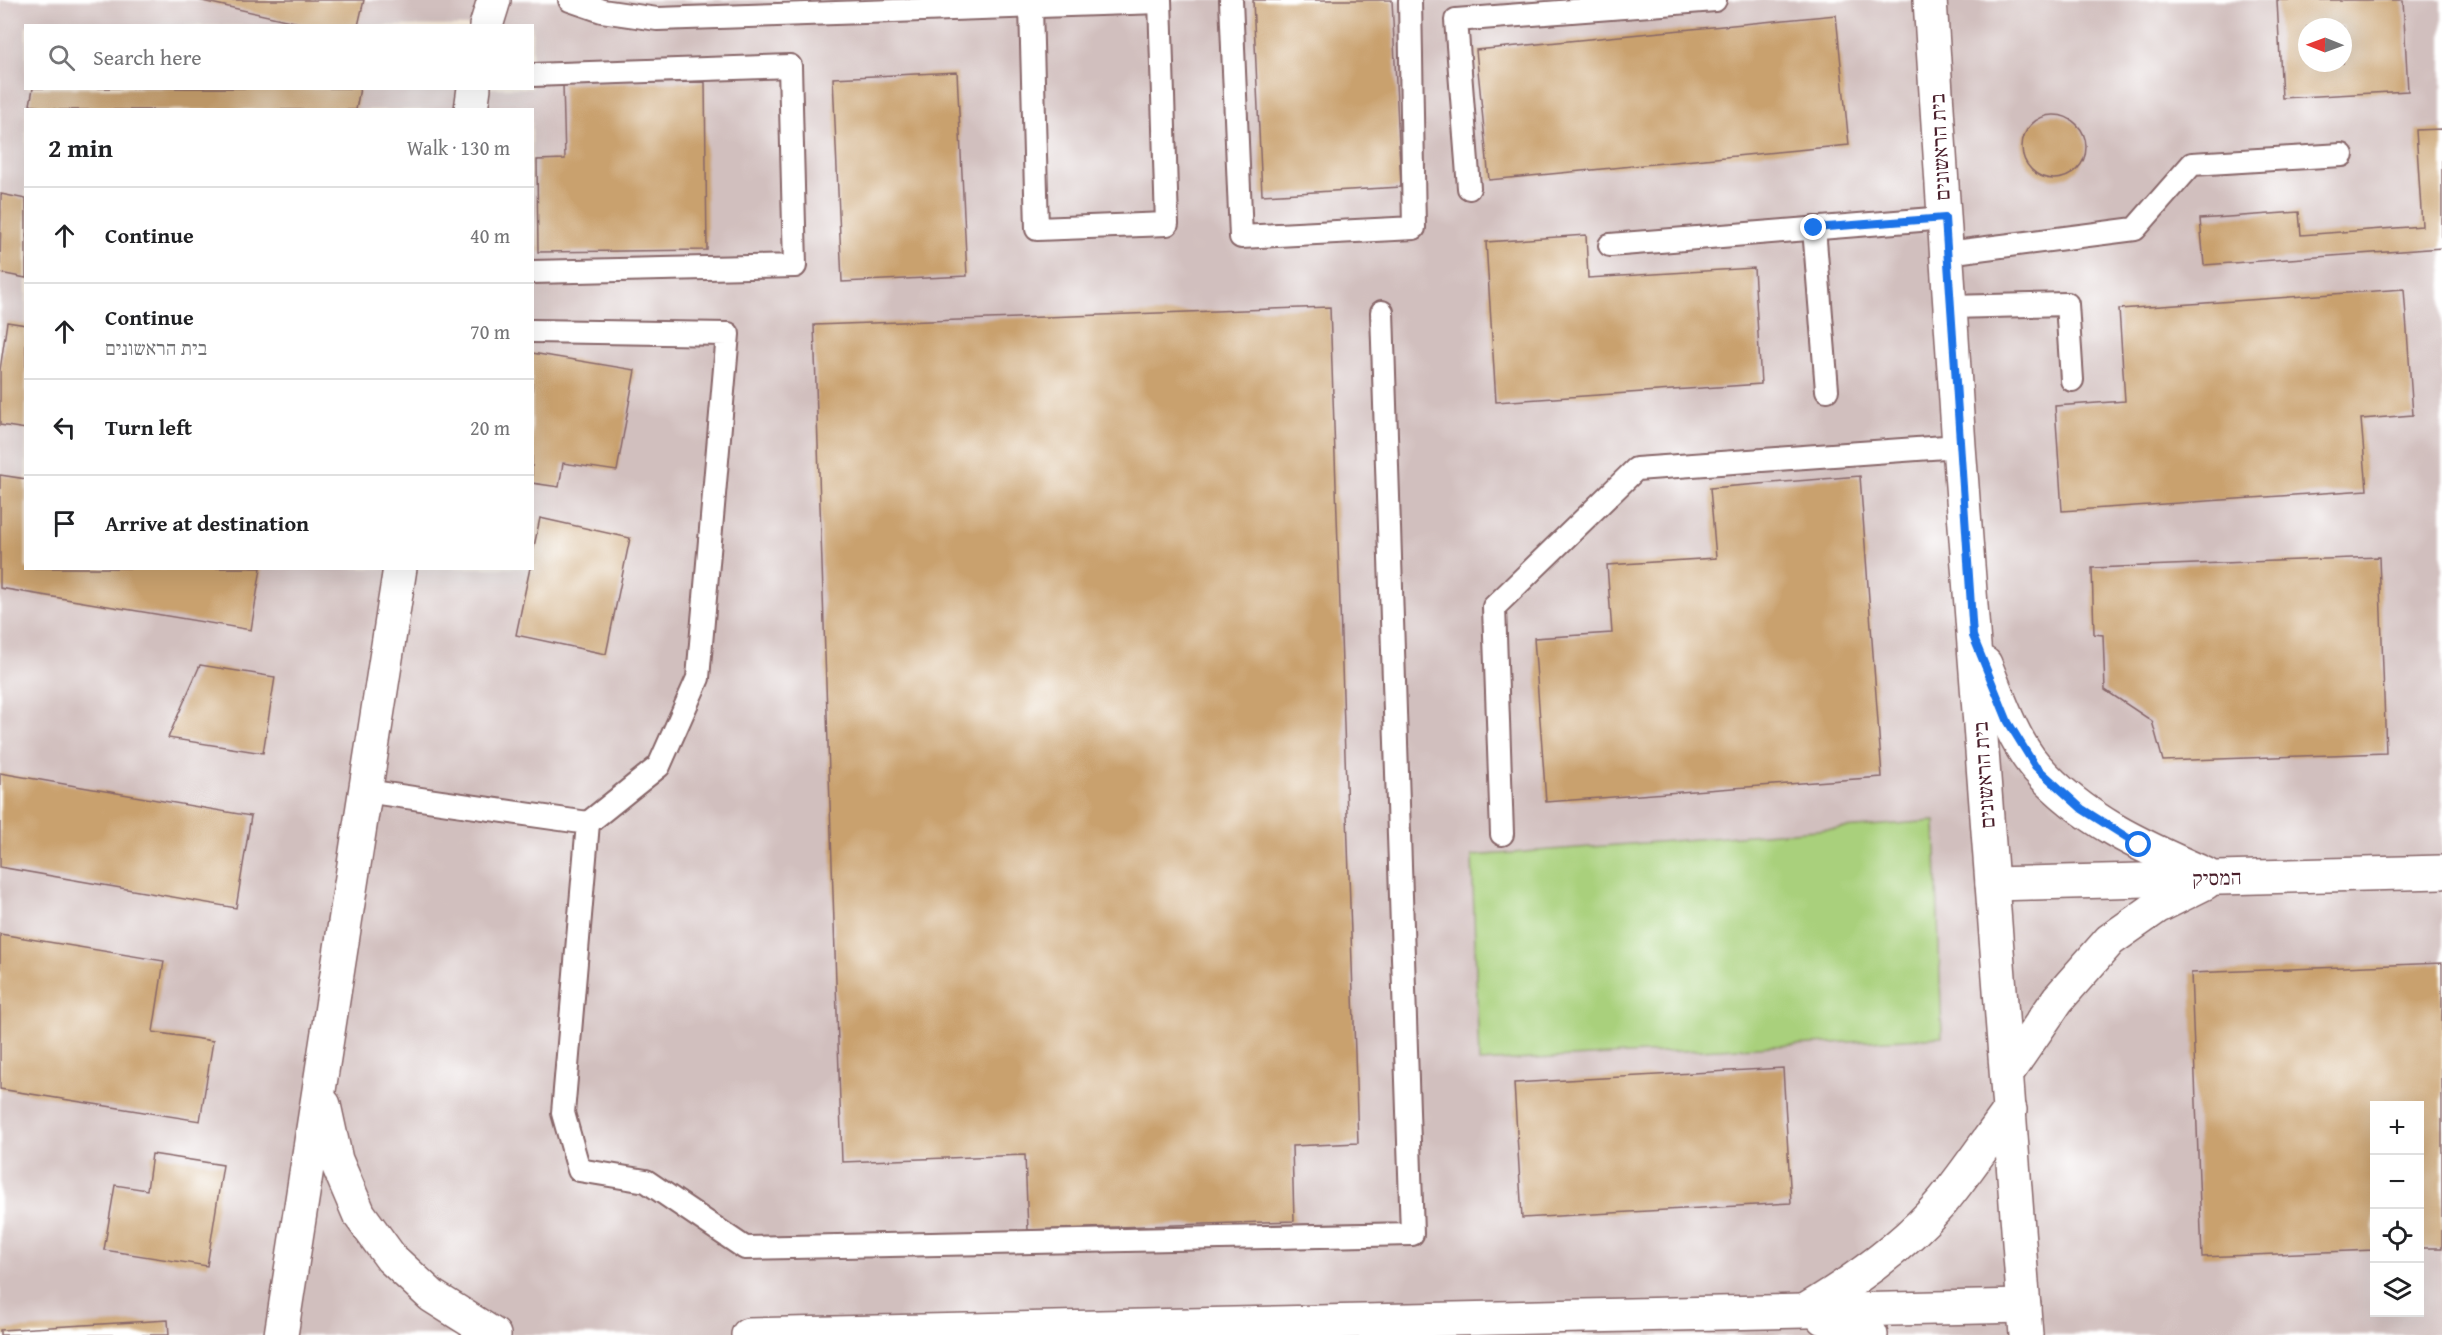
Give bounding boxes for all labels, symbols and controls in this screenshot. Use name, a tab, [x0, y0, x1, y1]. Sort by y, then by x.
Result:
north arrow	[2298, 18, 2352, 72]
search box	[24, 24, 534, 90]
icon: search	[45, 41, 78, 74]
text: Search here	[93, 41, 202, 73]
street label: בית הראשונים	[1921, 93, 1958, 201]
text: 2 min	[48, 128, 113, 167]
text: Walk · 130 m	[407, 133, 510, 162]
route end	[1800, 214, 1826, 240]
icon: ahead	[48, 219, 81, 252]
text: Continue	[105, 219, 194, 251]
text: 40 m	[470, 221, 510, 250]
text: Continue	[105, 301, 194, 333]
icon: ahead	[48, 315, 81, 348]
text: 70 m	[470, 317, 510, 346]
text: בית הראשונים	[105, 333, 207, 362]
icon: left	[48, 411, 81, 444]
text: Turn left	[105, 411, 192, 443]
text: 20 m	[470, 413, 510, 442]
icon: arrive	[48, 507, 81, 540]
text: Arrive at destination	[105, 507, 309, 539]
street label: בית הראשונים	[1964, 720, 2003, 830]
route start	[2125, 831, 2151, 857]
street label: המסיק	[2192, 861, 2242, 894]
map controls	[2370, 1101, 2424, 1317]
button: +	[2370, 1101, 2424, 1155]
button: −	[2370, 1155, 2424, 1209]
button: locate	[2370, 1209, 2424, 1263]
button: layers	[2370, 1263, 2424, 1317]

